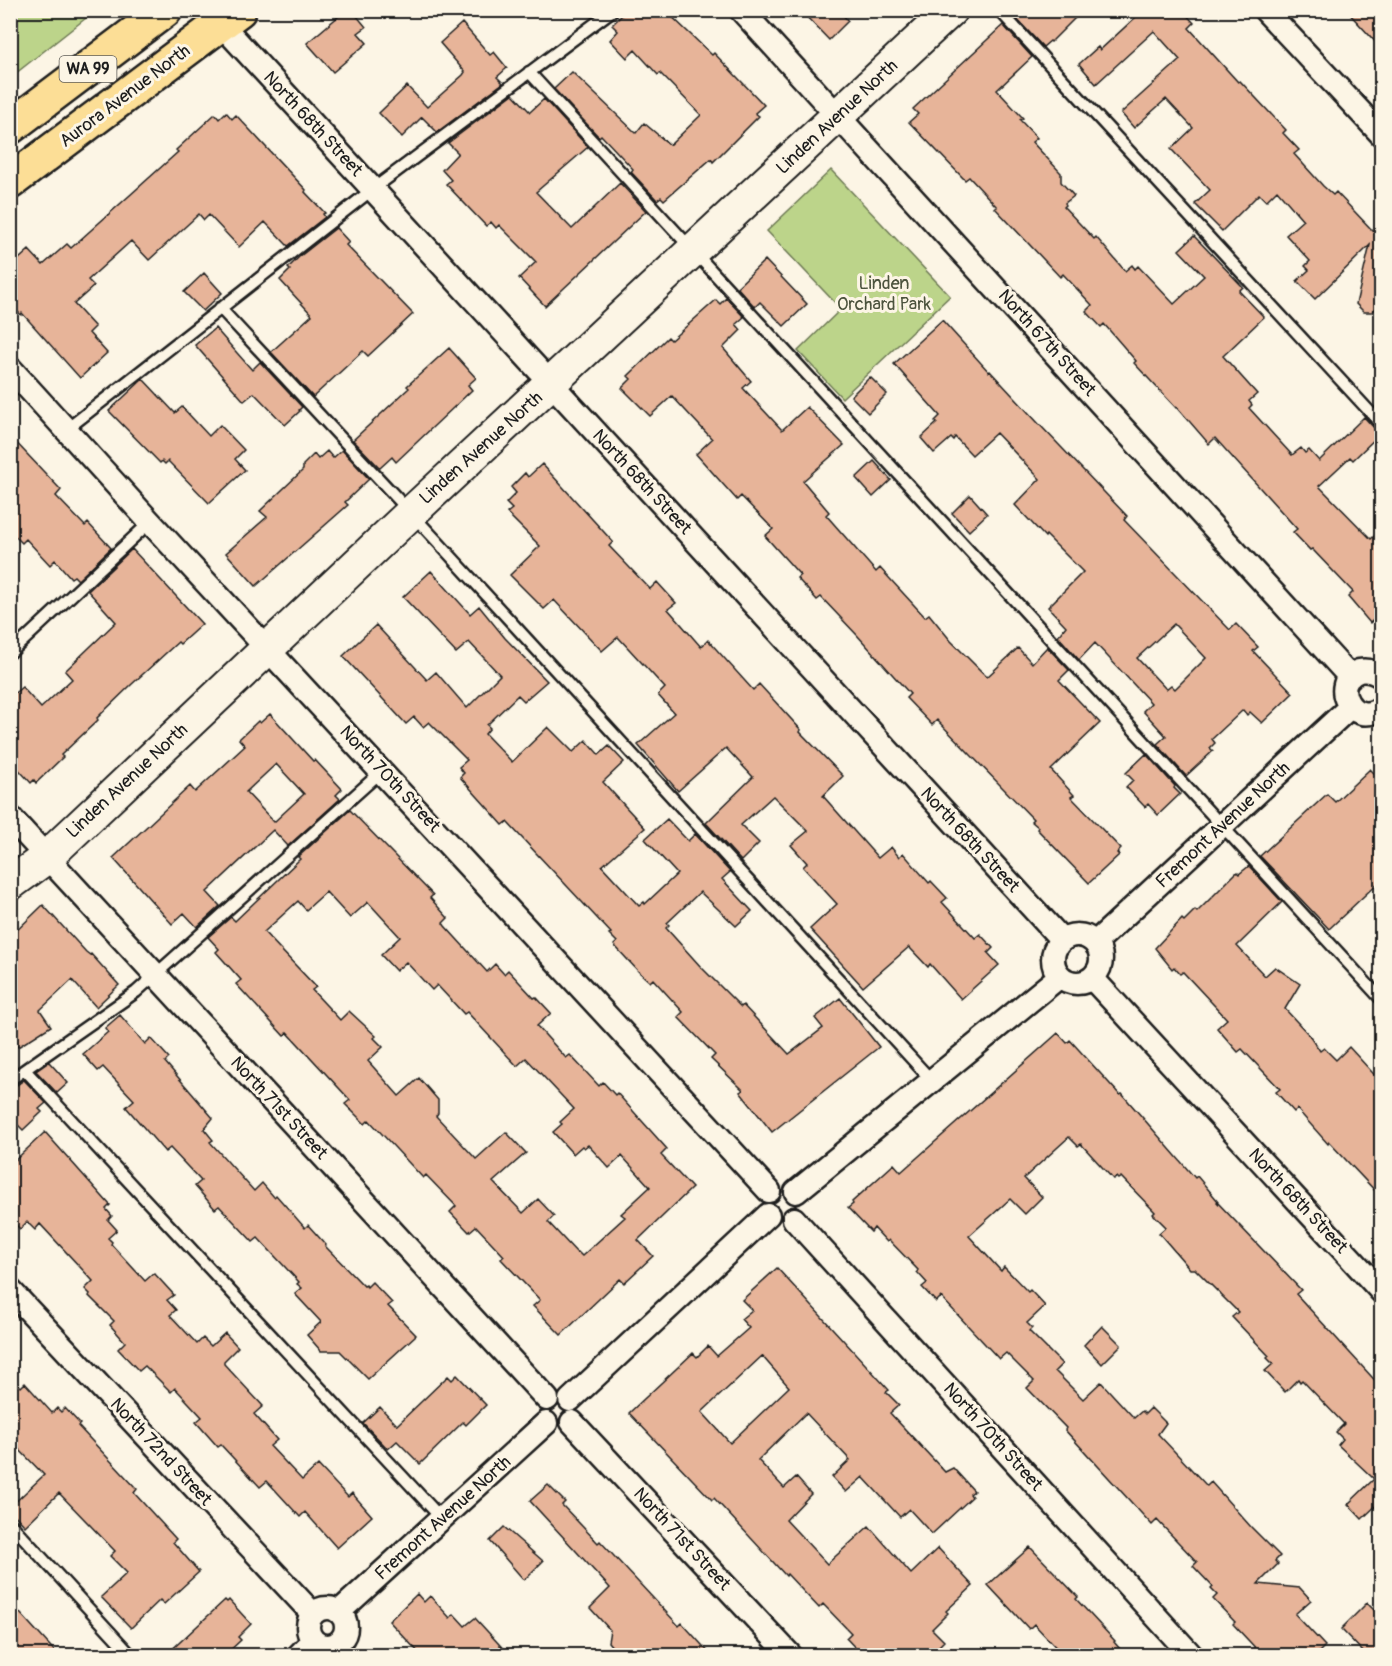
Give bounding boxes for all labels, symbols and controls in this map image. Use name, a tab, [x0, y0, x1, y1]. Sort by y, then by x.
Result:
street label: Aurora Avenue North	[55, 39, 195, 153]
street label: Linden Avenue North	[771, 55, 903, 179]
road number: WA 99	[60, 56, 116, 82]
street label: North 68th Street	[258, 66, 368, 182]
park label: Linden Orchard Park	[837, 272, 932, 316]
street label: North 67th Street	[993, 285, 1102, 402]
street label: Linden Avenue North	[415, 387, 547, 509]
street label: North 68th Street	[587, 424, 697, 540]
street label: Linden Avenue North	[61, 719, 193, 843]
street label: North 70th Street	[334, 721, 446, 838]
street label: Fremont Avenue North	[1151, 757, 1295, 893]
street label: North 68th Street	[915, 782, 1025, 898]
street label: North 71st Street	[225, 1052, 333, 1165]
street label: North 68th Street	[1243, 1143, 1353, 1259]
street label: North 70th Street	[938, 1378, 1048, 1497]
street label: North 72nd Street	[105, 1393, 217, 1511]
street label: Fremont Avenue North	[370, 1451, 516, 1585]
street label: North 71st Street	[628, 1483, 736, 1596]

